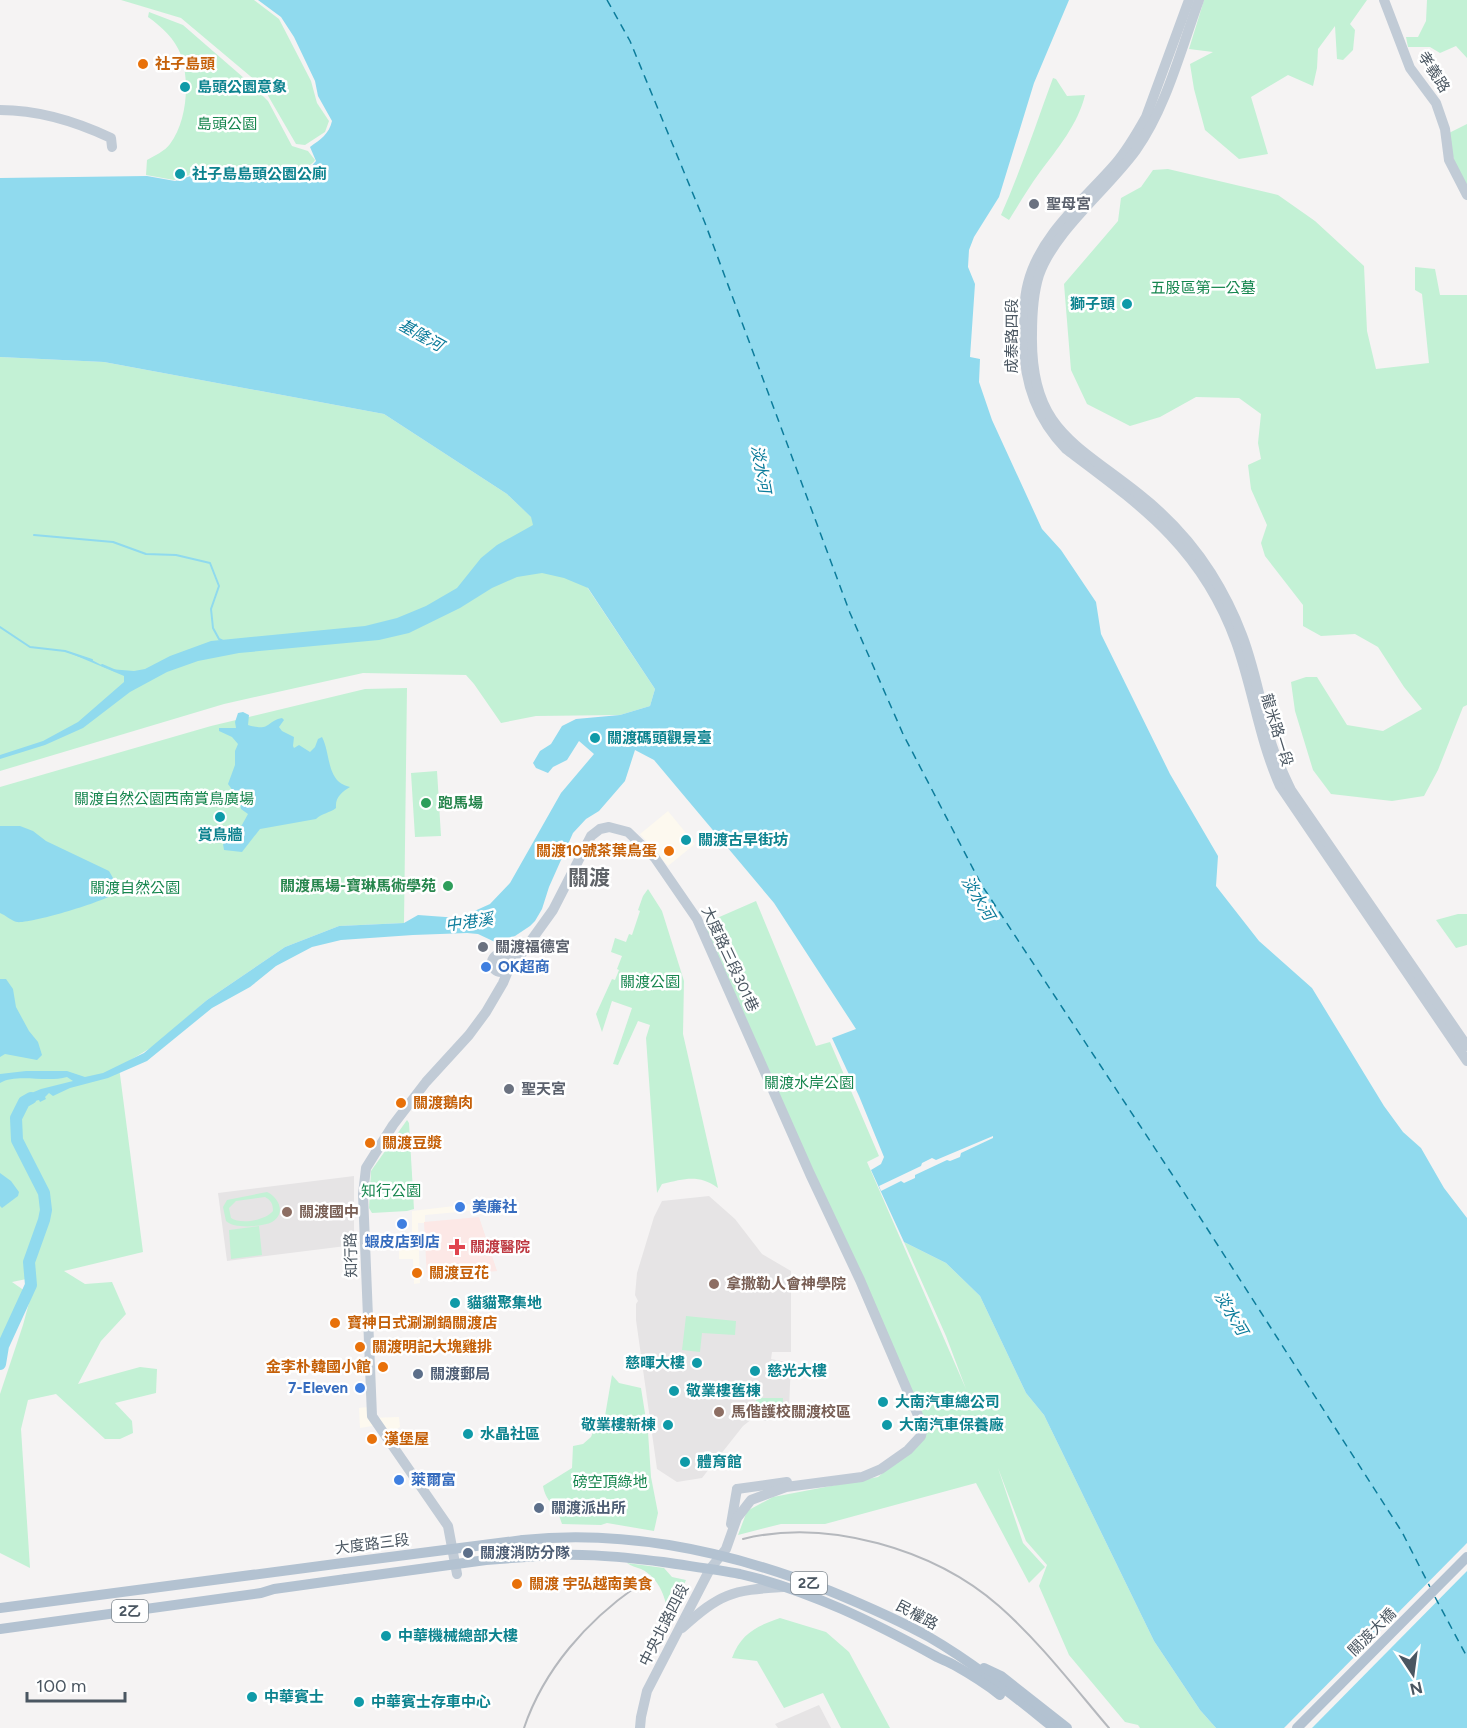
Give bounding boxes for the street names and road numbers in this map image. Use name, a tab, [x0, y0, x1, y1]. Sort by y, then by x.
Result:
street label: 孝義路	[1414, 48, 1454, 96]
street label: 成泰路四段	[1003, 298, 1021, 374]
street label: 龍米路一段	[1257, 691, 1297, 769]
street label: 大度路三段301巷	[698, 904, 762, 1014]
street label: 知行路	[342, 1232, 360, 1278]
street label: 大度路三段	[334, 1530, 410, 1558]
road number: 2乙	[791, 1572, 827, 1594]
street label: 中央北路四段	[636, 1581, 692, 1669]
street label: 民權路	[893, 1596, 941, 1634]
road number: 2乙	[112, 1600, 148, 1622]
street label: 關渡大橋	[1344, 1604, 1400, 1660]

